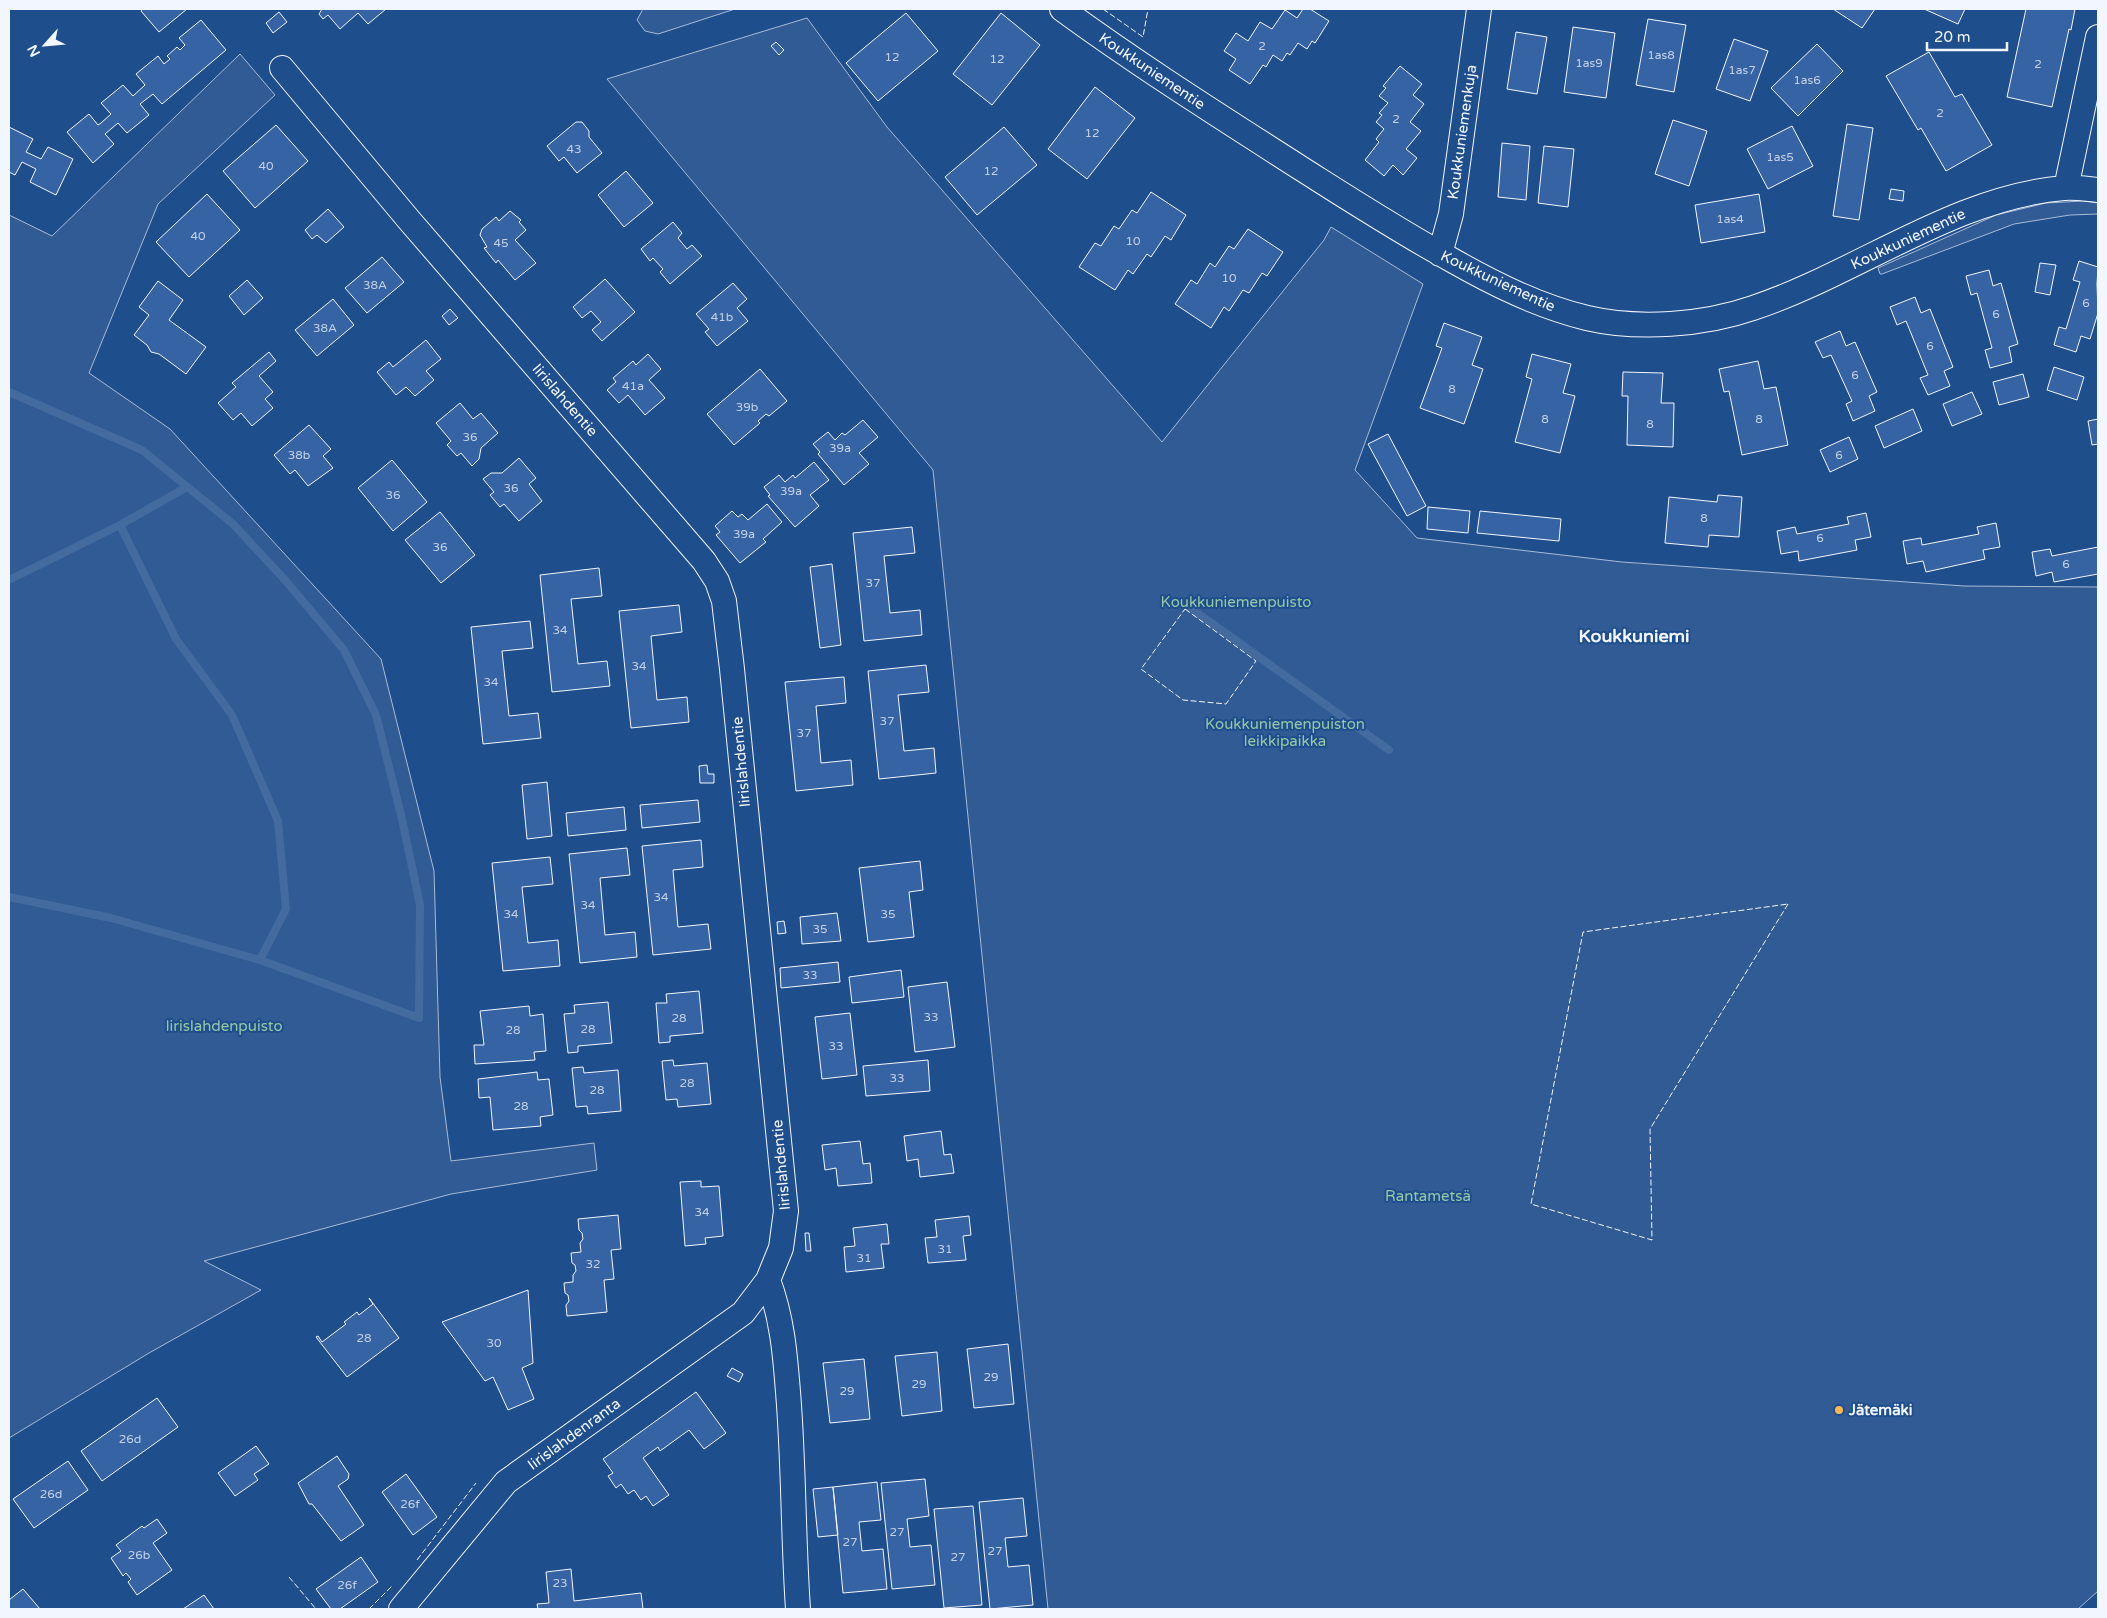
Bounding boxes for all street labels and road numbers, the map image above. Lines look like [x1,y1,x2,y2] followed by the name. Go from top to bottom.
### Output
[1095,29,1209,113] street label: Koukkuniementie
[1444,63,1480,201] street label: Koukkuniemenkuja
[1848,205,1968,273] street label: Koukkuniementie
[1438,247,1558,315] street label: Koukkuniementie
[528,360,602,440] street label: Iirislahdentie
[728,716,754,808] street label: Iirislahdentie
[768,1119,794,1211] street label: Iirislahdentie
[524,1394,624,1474] street label: Iirislahdenranta

